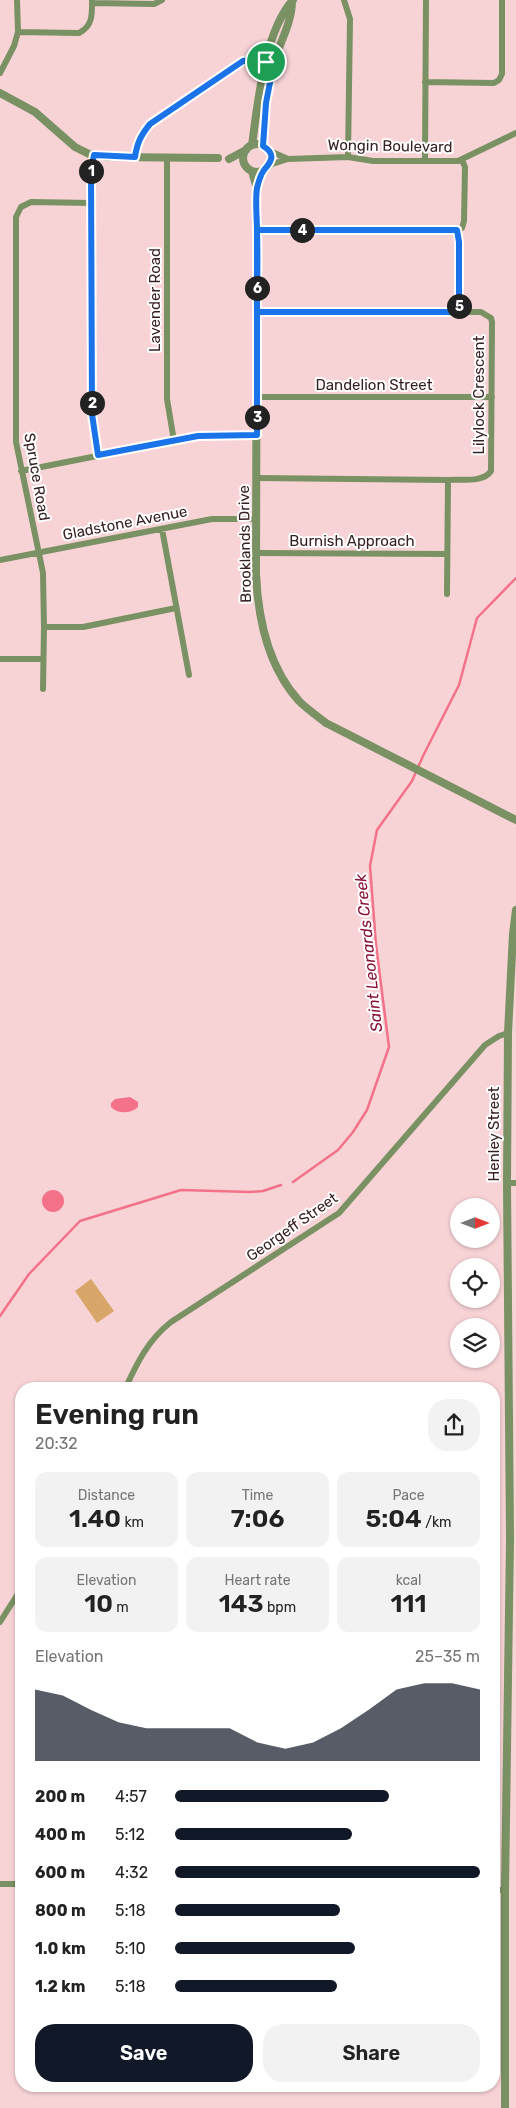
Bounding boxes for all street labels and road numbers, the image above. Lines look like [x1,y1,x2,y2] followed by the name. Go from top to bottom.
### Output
[327,136,453,156] street label: Wongin Boulevard
[146,248,164,352] street label: Lavender Road
[470,335,488,454] street label: Lilylock Crescent
[315,376,433,394] street label: Dandelion Street
[20,432,54,522] street label: Spruce Road
[235,485,255,603] street label: Brooklands Drive
[61,502,189,544] street label: Gladstone Avenue
[289,532,415,550] street label: Burnish Approach
[485,1086,503,1181] street label: Henley Street
[243,1189,341,1265] street label: Georgeff Street

